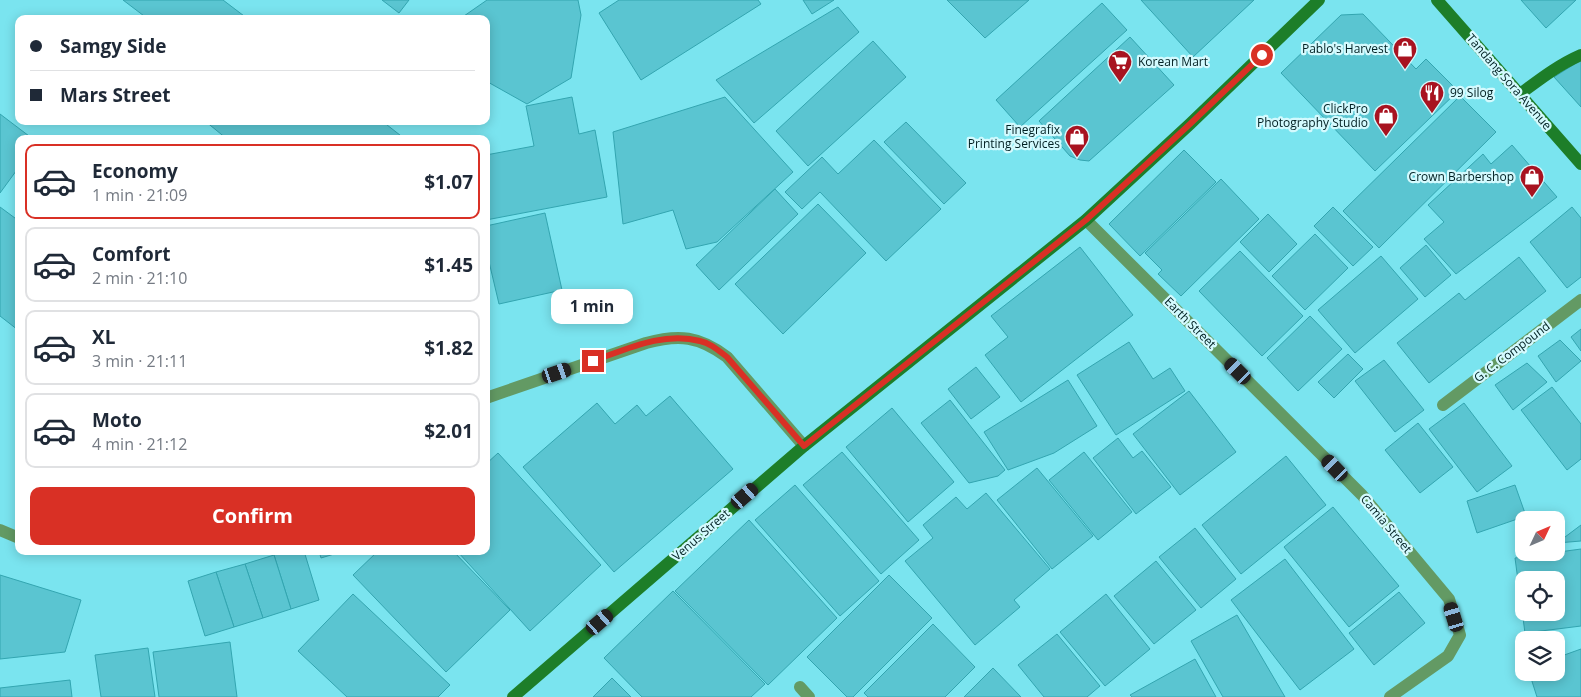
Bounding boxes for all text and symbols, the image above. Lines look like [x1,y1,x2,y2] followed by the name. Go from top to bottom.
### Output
[1463,30,1556,133] street label: Tandang Sora Avenue
[60,33,167,59] text: Samgy Side
[1392,36,1418,70] shop icon: Pablo's Harvest
[1302,40,1388,57] place label: Pablo's Harvest
[1251,44,1273,66] route start
[1107,49,1133,83] supermarket icon: Korean Mart
[1138,53,1208,70] place label: Korean Mart
[1419,80,1445,114] restaurant icon: 99 Silog
[60,82,170,108] text: Mars Street
[1450,84,1494,101] place label: 99 Silog
[1257,100,1368,131] place label: ClickPro Photography Studio
[1373,103,1399,137] shop icon: ClickPro Photography Studio
[968,121,1061,152] place label: Finegrafix Printing Services
[1064,124,1090,158] shop icon: Finegrafix Printing Services
[92,158,178,184] text: Economy
[32,159,77,204] icon: car
[1519,164,1545,198] shop icon: Crown Barbershop
[1409,168,1514,185] place label: Crown Barbershop
[424,169,473,195] text: $1.07
[92,184,187,206] text: 1 min · 21:09
[92,241,171,267] text: Comfort
[32,242,77,287] icon: car
[424,252,473,278] text: $1.45
[92,267,187,289] text: 2 min · 21:10
[552,288,634,324] callout: 1 min
[1161,293,1220,352] street label: Earth Street
[570,295,614,317] text: 1 min
[1470,317,1553,386] street label: G. C. Compound
[92,324,115,350] text: XL
[32,325,77,370] icon: car
[424,335,473,361] text: $1.82
[92,350,187,372] text: 3 min · 21:11
[582,350,604,372] route end
[1222,355,1253,387] car
[540,361,573,385] car
[92,407,142,433] text: Moto
[32,408,77,453] icon: car
[424,418,473,444] text: $2.01
[92,433,187,455] text: 4 min · 21:12
[1319,452,1350,484] car
[728,480,761,512] car
[30,487,475,545] button: Confirm
[1357,491,1416,557] street label: Camia Street
[668,505,733,564] street label: Venus Street
[1515,511,1565,561] north arrow
[1515,511,1565,681] map controls
[1515,571,1565,621] button: locate
[1442,600,1465,634] car
[583,606,616,638] car
[1515,631,1565,681] button: layers

